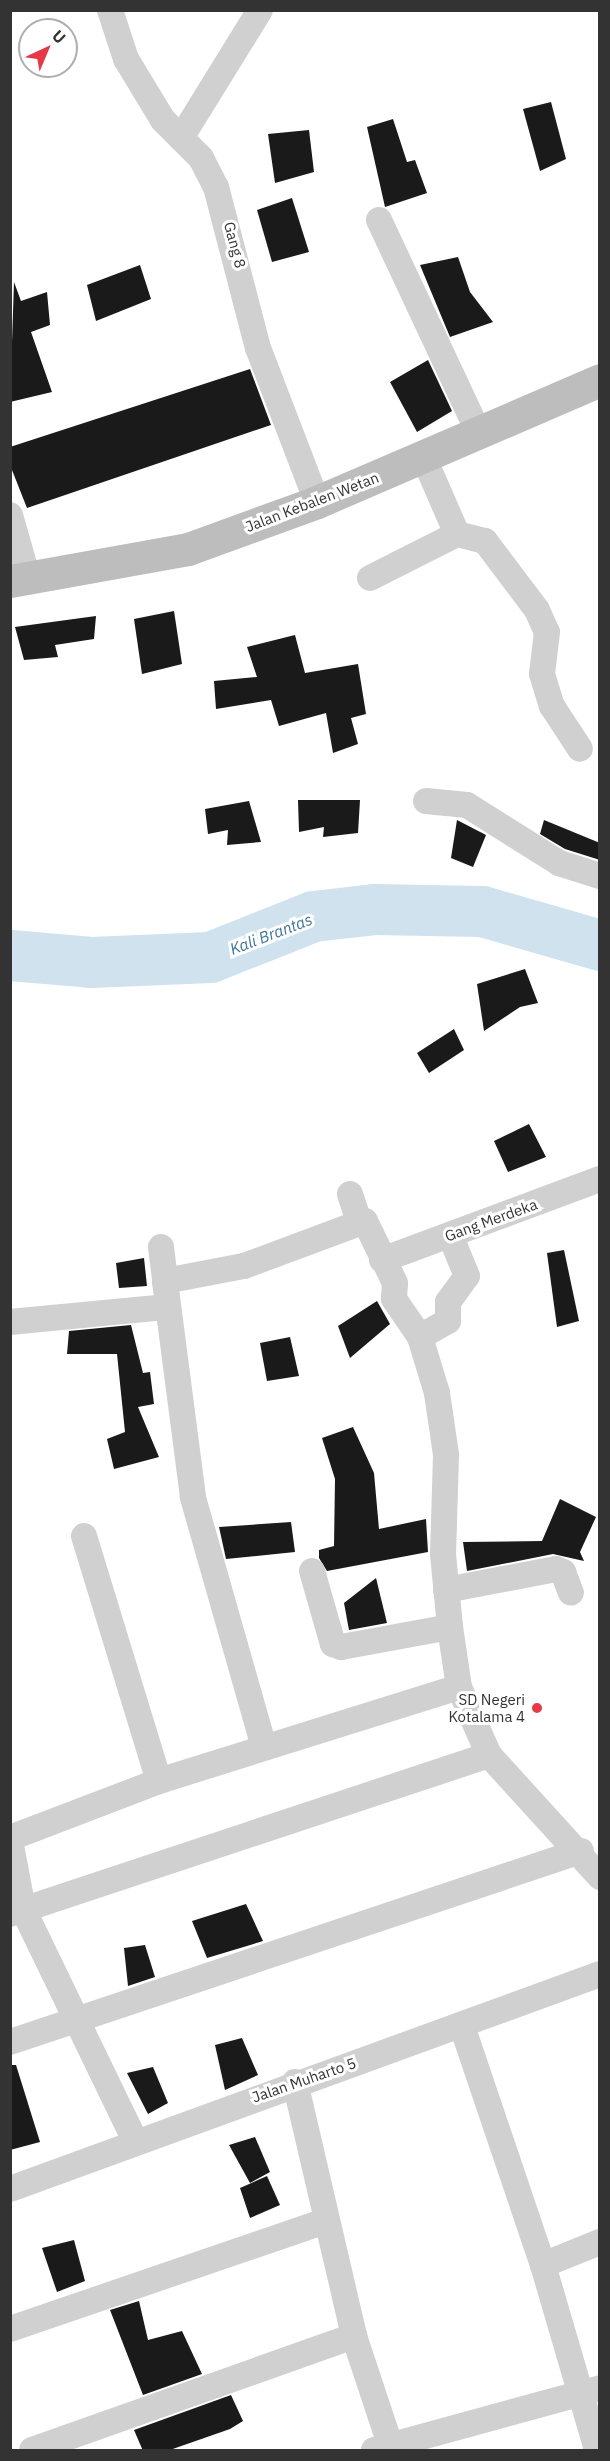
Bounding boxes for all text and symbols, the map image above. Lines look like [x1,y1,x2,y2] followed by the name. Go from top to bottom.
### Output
[18,18,78,78] north arrow
[48,25,70,48] text: U
[220,220,250,270] street label: Gang 8
[243,468,381,536] street label: Jalan Kebalen Wetan
[227,909,315,959] water label: Kali Brantas
[442,1195,540,1245] street label: Gang Merdeka
[448,1690,525,1725] place label: SD Negeri Kotalama 4
[530,1701,544,1715] marker: SD Negeri Kotalama 4
[250,2054,358,2106] street label: Jalan Muharto 5

